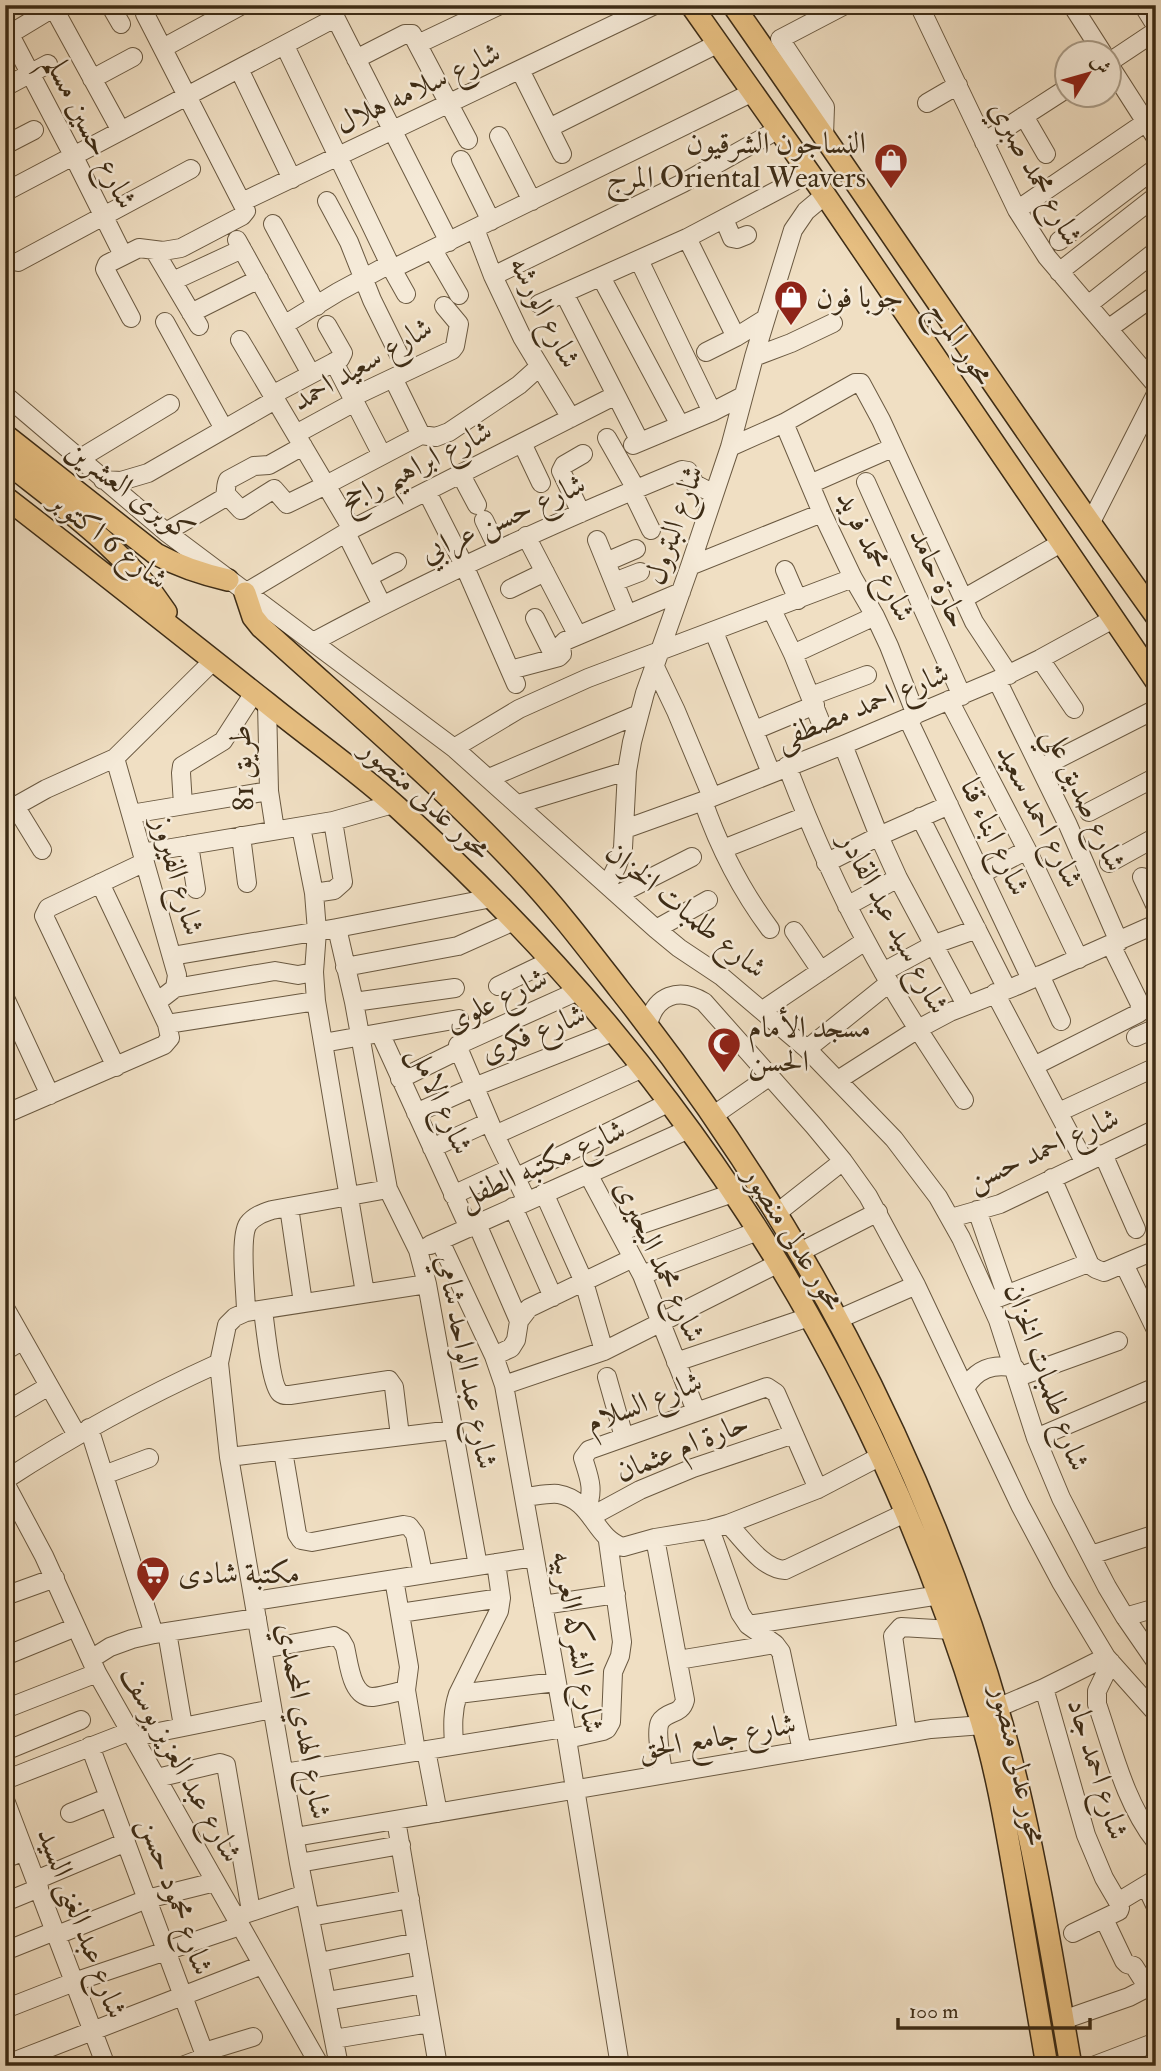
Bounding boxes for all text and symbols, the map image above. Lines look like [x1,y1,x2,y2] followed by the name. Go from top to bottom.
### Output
[330,34,509,148] street label: شارع سلامه هلال
[1052,38,1122,108] north arrow
[27,49,145,220] street label: شارع حسين مسلم
[1086,50,1116,79] text: ش
[976,94,1091,255] street label: شارع محمد صبري
[606,125,866,203] place label: النساجون الشرقيون المرج Oriental Weavers
[872,141,910,190] shop icon: النساجون الشرقيون المرج Oriental Weavers
[496,250,589,377] street label: شارع الورشه
[772,278,810,327] shop icon: جوبا فون
[816,279,904,316] place label: جوبا فون
[914,294,1003,396] street label: محور المرج
[285,309,442,424] street label: شارع سعيد احمد
[334,412,503,529] street label: شارع ابراهيم راجح
[58,432,202,551] street label: كوبرى العشرين
[636,460,717,592] street label: شارع البترول
[415,465,594,576] street label: شارع حسن عرابي
[36,480,176,603] street label: شارع 6 اكتوبر
[823,484,924,631] street label: شارع محمد فريد
[901,522,977,634] street label: حارة حامد
[770,654,957,763] street label: شارع احمد مصطفى
[1026,721,1135,881] street label: شارع صديق علي
[221,724,263,812] street label: طريق 81
[351,729,499,867] street label: محور عدلى منصور
[983,738,1092,897] street label: شارع احمد سعيد
[946,773,1038,904] street label: شارع ابناء قنا
[137,809,213,941] street label: شارع الفيروز
[824,823,957,1023] street label: شارع سيد عبد القادر
[594,834,774,991] street label: شارع طلمبات الخزان
[438,959,556,1046] street label: شارع علوى
[475,995,593,1076] street label: شارع فكرى
[748,1006,871,1081] place label: مسجد الأمام الحسن
[705,1025,743,1074] mosque icon: مسجد الأمام الحسن
[395,1040,481,1163] street label: شارع الامل
[961,1099,1127,1204] street label: شارع احمد حسن
[453,1111,634,1223] street label: شارع مكتبه الطفل
[733,1156,853,1317] street label: محور عدلى منصور
[601,1174,714,1351] street label: شارع محمد البحيرى
[422,1252,506,1473] street label: شارع عبد الواحد شامي
[990,1278,1098,1478] street label: شارع طلمبات الخزان
[581,1363,710,1448] street label: شارع السلام
[610,1404,757,1497] street label: حارة ام عثمان
[538,1548,612,1738] street label: شارع الشركه العربيه
[134,1554,172,1603] supermarket icon: مكتبة شادى
[178,1555,300,1592] place label: مكتبة شادى
[263,1620,339,1823] street label: شارع الهدي المحمدي
[106,1659,250,1872] street label: شارع عبد العزيز يوسف
[982,1678,1055,1849] street label: محور عدلى منصور
[1053,1694,1137,1846] street label: شارع احمد جاد
[635,1705,800,1777] street label: شارع جامع الحق
[125,1812,222,1982] street label: شارع محمود حسن
[23,1822,135,2026] street label: شارع عبد الغنى السيد
[898,1987,1091,2031] scale bar
[909,1998,959,2025] text: 100 m

